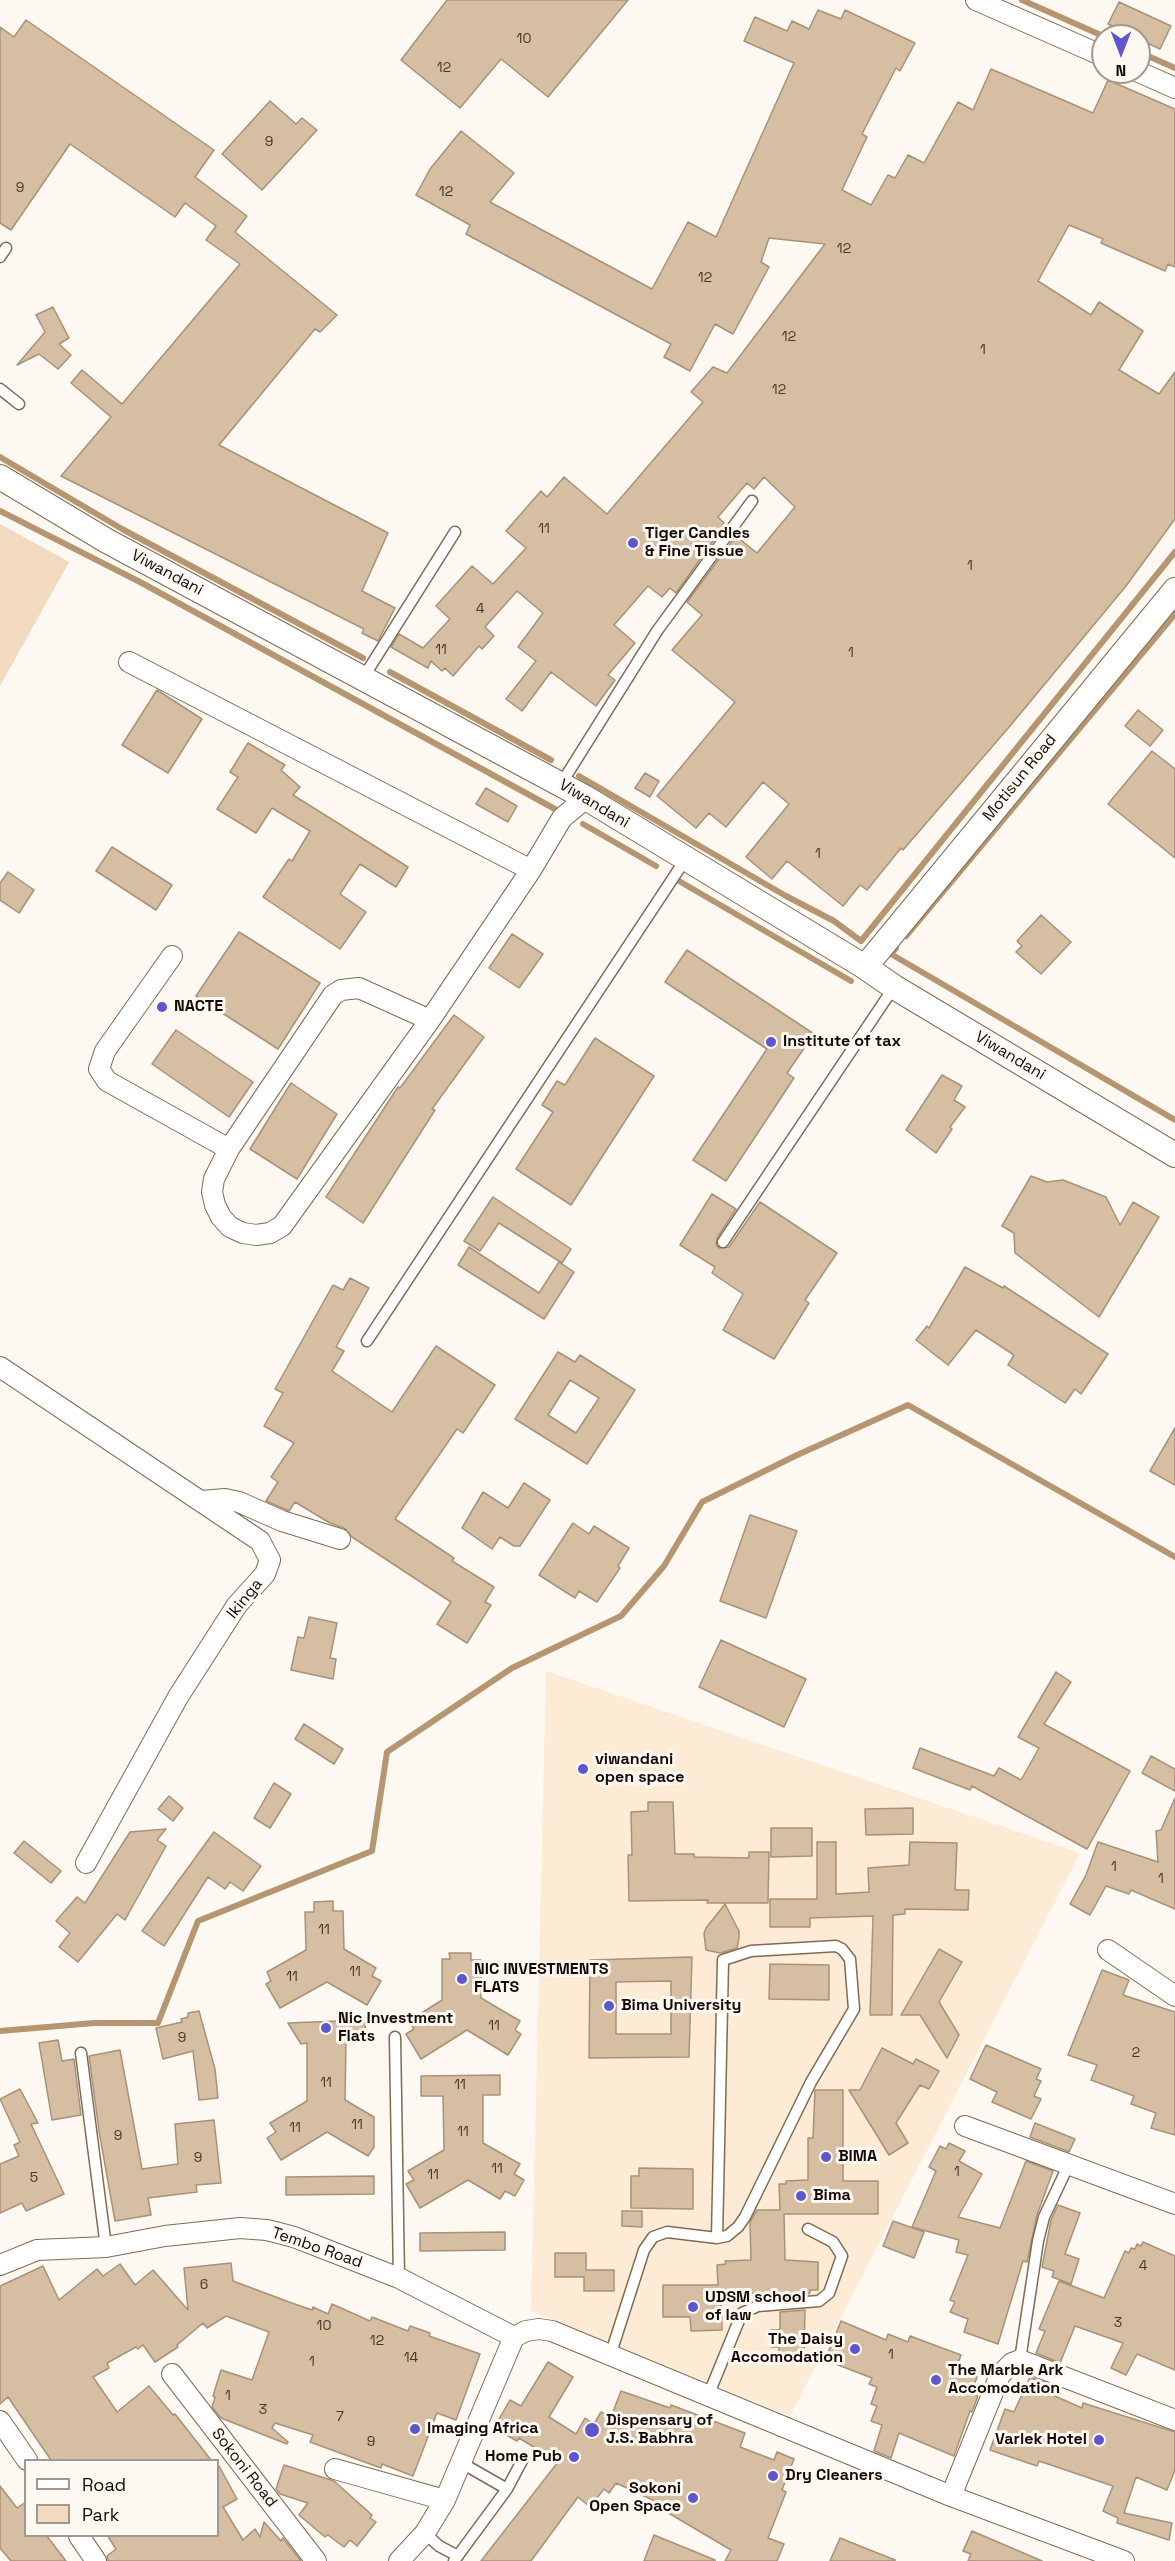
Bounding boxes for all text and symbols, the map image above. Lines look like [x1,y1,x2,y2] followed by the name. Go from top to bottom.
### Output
[1091,24,1151,84] north arrow
[517,31,531,47] house number: 10
[437,60,451,76] house number: 12
[1116,60,1126,81] text: N
[265,134,273,150] house number: 9
[16,180,24,196] house number: 9
[439,184,453,200] house number: 12
[837,241,851,257] house number: 12
[698,270,712,286] house number: 12
[782,329,796,345] house number: 12
[980,342,986,358] house number: 1
[772,382,786,398] house number: 12
[538,521,550,537] house number: 11
[645,524,750,562] place label: Tiger Candles & Fine Tissue
[626,536,640,550] marker: Tiger Candles & Fine Tissue
[128,546,206,600] street label: Viwandani
[967,558,973,574] house number: 1
[476,601,484,617] house number: 4
[435,642,447,658] house number: 11
[848,645,854,661] house number: 1
[979,731,1061,825] street label: Motisun Road
[555,775,633,833] street label: Viwandani
[815,846,821,862] house number: 1
[174,997,223,1017] place label: NACTE
[155,1000,169,1014] marker: NACTE
[971,1027,1049,1085] street label: Viwandani
[783,1032,901,1052] place label: Institute of tax
[764,1035,778,1049] marker: Institute of tax
[223,1575,267,1623] street label: Ikinga
[595,1750,684,1788] place label: viwandani open space
[576,1762,590,1776] marker: viwandani open space
[1111,1859,1117,1875] house number: 1
[1158,1871,1164,1887] house number: 1
[318,1922,330,1938] house number: 11
[474,1960,608,1998] place label: NIC INVESTMENTS FLATS
[349,1964,361,1980] house number: 11
[286,1969,298,1985] house number: 11
[455,1972,469,1986] marker: NIC INVESTMENTS FLATS
[621,1996,741,2016] place label: Bima University
[602,1999,616,2013] marker: Bima University
[338,2009,453,2047] place label: Nic Investment Flats
[488,2018,500,2034] house number: 11
[319,2021,333,2035] marker: Nic Investment Flats
[178,2030,186,2046] house number: 9
[1132,2045,1140,2061] house number: 2
[320,2075,332,2091] house number: 11
[454,2077,466,2093] house number: 11
[351,2117,363,2133] house number: 11
[289,2120,301,2136] house number: 11
[457,2124,469,2140] house number: 11
[114,2128,122,2144] house number: 9
[838,2147,877,2167] place label: BIMA
[194,2150,202,2166] house number: 9
[819,2150,833,2164] marker: BIMA
[491,2161,503,2177] house number: 11
[954,2164,960,2180] house number: 1
[427,2167,439,2183] house number: 11
[30,2170,38,2186] house number: 5
[813,2186,851,2206] place label: Bima
[794,2189,808,2203] marker: Bima
[269,2224,365,2272] street label: Tembo Road
[1139,2258,1147,2274] house number: 4
[200,2277,208,2293] house number: 6
[705,2288,806,2326] place label: UDSM school of law
[686,2300,700,2314] marker: UDSM school of law
[1114,2315,1122,2331] house number: 3
[317,2318,331,2334] house number: 10
[731,2330,843,2368] place label: The Daisy Accomodation
[370,2333,384,2349] house number: 12
[848,2342,862,2356] marker: The Daisy Accomodation
[888,2347,894,2363] house number: 1
[404,2350,418,2366] house number: 14
[309,2354,315,2370] house number: 1
[948,2361,1064,2399] place label: The Marble Ark Accomodation
[929,2373,943,2387] marker: The Marble Ark Accomodation
[225,2388,231,2404] house number: 1
[259,2402,267,2418] house number: 3
[336,2409,344,2425] house number: 7
[606,2411,713,2449] place label: Dispensary of J.S. Babhra
[427,2419,538,2439] place label: Imaging Africa
[583,2421,601,2439] marker: Dispensary of J.S. Babhra
[408,2422,422,2436] marker: Imaging Africa
[207,2425,281,2511] street label: Sokoni Road
[995,2430,1087,2450] place label: Varlek Hotel
[1092,2433,1106,2447] marker: Varlek Hotel
[367,2434,375,2450] house number: 9
[485,2447,562,2467] place label: Home Pub
[567,2450,581,2464] marker: Home Pub
[24,2459,219,2537] legend
[785,2466,883,2486] place label: Dry Cleaners
[766,2469,780,2483] marker: Dry Cleaners
[82,2473,126,2496] text: Road
[589,2479,681,2517] place label: Sokoni Open Space
[686,2491,700,2505] marker: Sokoni Open Space
[82,2503,119,2526] text: Park

